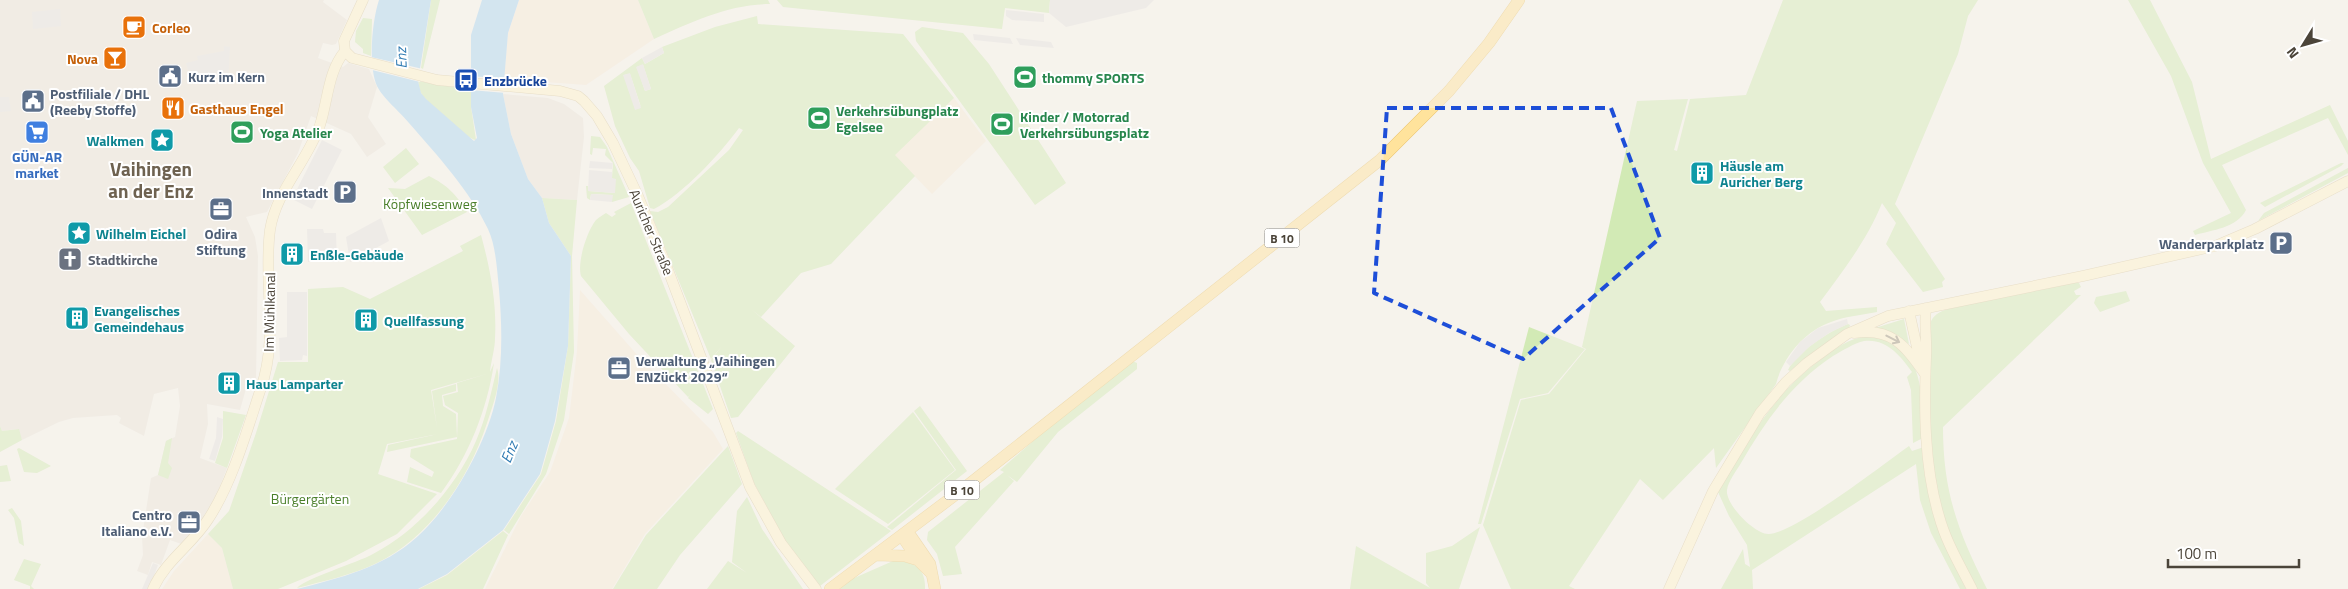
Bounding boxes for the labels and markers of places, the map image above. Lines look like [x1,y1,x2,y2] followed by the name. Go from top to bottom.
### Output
[121,14,147,40] cafe icon: Corleo
[152,17,191,38] place label: Corleo
[102,45,128,71] bar icon: Nova
[67,48,98,69] place label: Nova
[157,63,183,89] public building icon: Kurz im Kern
[1012,64,1038,90] sports icon: thommy SPORTS
[188,66,265,87] place label: Kurz im Kern
[453,67,479,93] bus stop icon: Enzbrücke
[1042,67,1145,88] place label: thommy SPORTS
[484,70,547,91] place label: Enzbrücke
[50,83,150,120] place label: Postfiliale / DHL (Reeby Stoffe)
[20,88,46,114] public building icon: Postfiliale / DHL (Reeby Stoffe)
[160,95,186,121] restaurant icon: Gasthaus Engel
[190,98,284,119] place label: Gasthaus Engel
[836,100,959,137] place label: Verkehrsübungplatz Egelsee
[806,105,832,131] sports icon: Verkehrsübungplatz Egelsee
[1020,106,1149,143] place label: Kinder / Motorrad Verkehrsübungsplatz
[989,111,1015,137] sports icon: Kinder / Motorrad Verkehrsübungsplatz
[24,119,50,145] supermarket icon: GÜN-AR market
[229,119,255,145] sports icon: Yoga Atelier
[260,122,332,143] place label: Yoga Atelier
[149,127,175,153] place icon: Walkmen
[86,130,144,151] place label: Walkmen
[12,146,62,183] place label: GÜN-AR market
[1720,155,1803,192] place label: Häusle am Auricher Berg
[1689,160,1715,186] building icon: Häusle am Auricher Berg
[332,179,358,205] parking icon: Innenstadt
[262,182,328,203] place label: Innenstadt
[208,196,234,222] office icon: Odira Stiftung
[66,220,92,246] place icon: Wilhelm Eichel
[96,223,186,244] place label: Wilhelm Eichel
[196,223,246,260] place label: Odira Stiftung
[2268,230,2294,256] parking icon: Wanderparkplatz
[2159,233,2264,254] place label: Wanderparkplatz
[279,241,305,267] building icon: Enßle-Gebäude
[310,244,404,265] place label: Enßle-Gebäude
[57,246,83,272] church icon: Stadtkirche
[88,249,158,270] place label: Stadtkirche
[94,300,184,337] place label: Evangelisches Gemeindehaus
[64,305,90,331] building icon: Evangelisches Gemeindehaus
[353,307,379,333] building icon: Quellfassung
[384,310,464,331] place label: Quellfassung
[636,350,775,387] place label: Verwaltung „Vaihingen ENZückt 2029“
[606,355,632,381] office icon: Verwaltung „Vaihingen ENZückt 2029“
[216,370,242,396] building icon: Haus Lamparter
[246,373,343,394] place label: Haus Lamparter
[101,504,172,541] place label: Centro Italiano e.V.
[176,509,202,535] office icon: Centro Italiano e.V.

